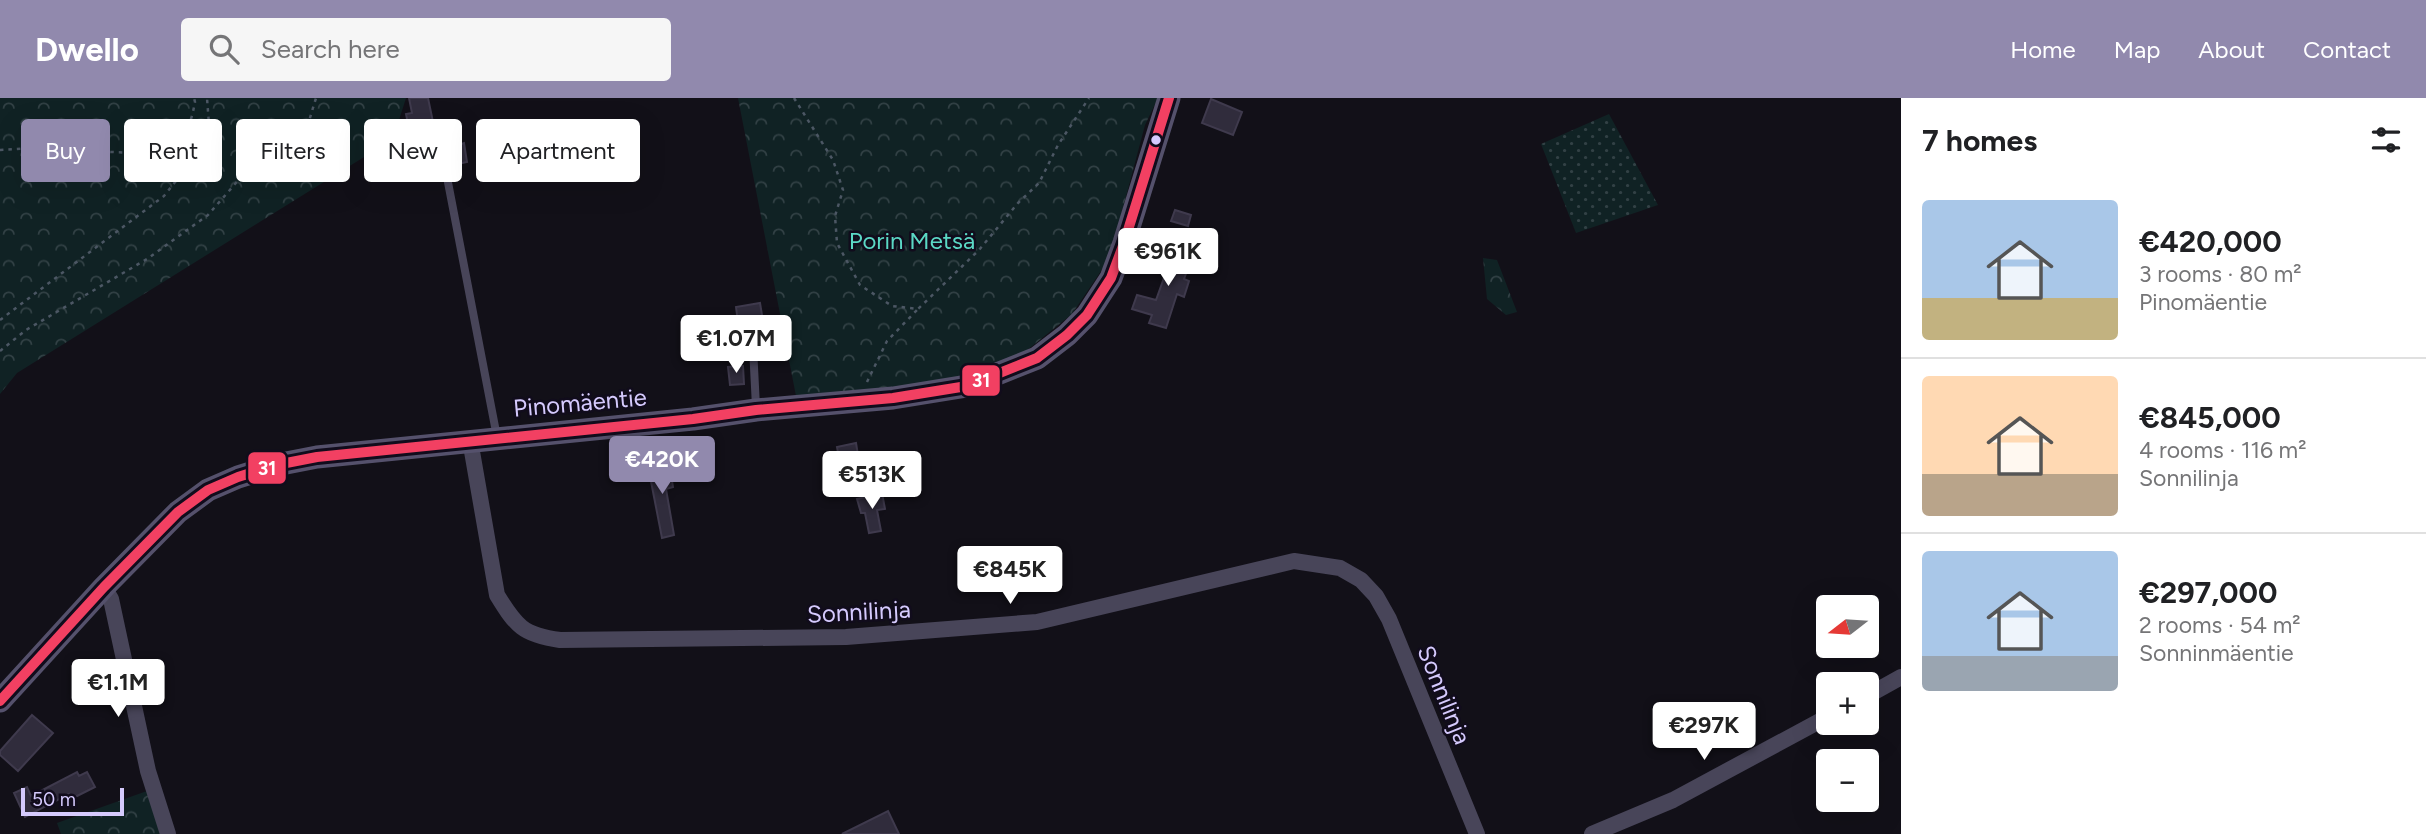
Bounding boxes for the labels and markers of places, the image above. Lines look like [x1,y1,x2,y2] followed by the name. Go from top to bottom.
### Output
[1149,133,1163,147] unlabelled marker
[1119,228,1217,288] pin: €961K
[679,316,793,375] pin: €1.07M
[613,436,711,496] pin: €420K
[823,452,921,511] pin: €513K
[961,546,1059,606] pin: €845K
[69,660,167,719] pin: €1.1M
[1655,702,1753,762] pin: €297K

